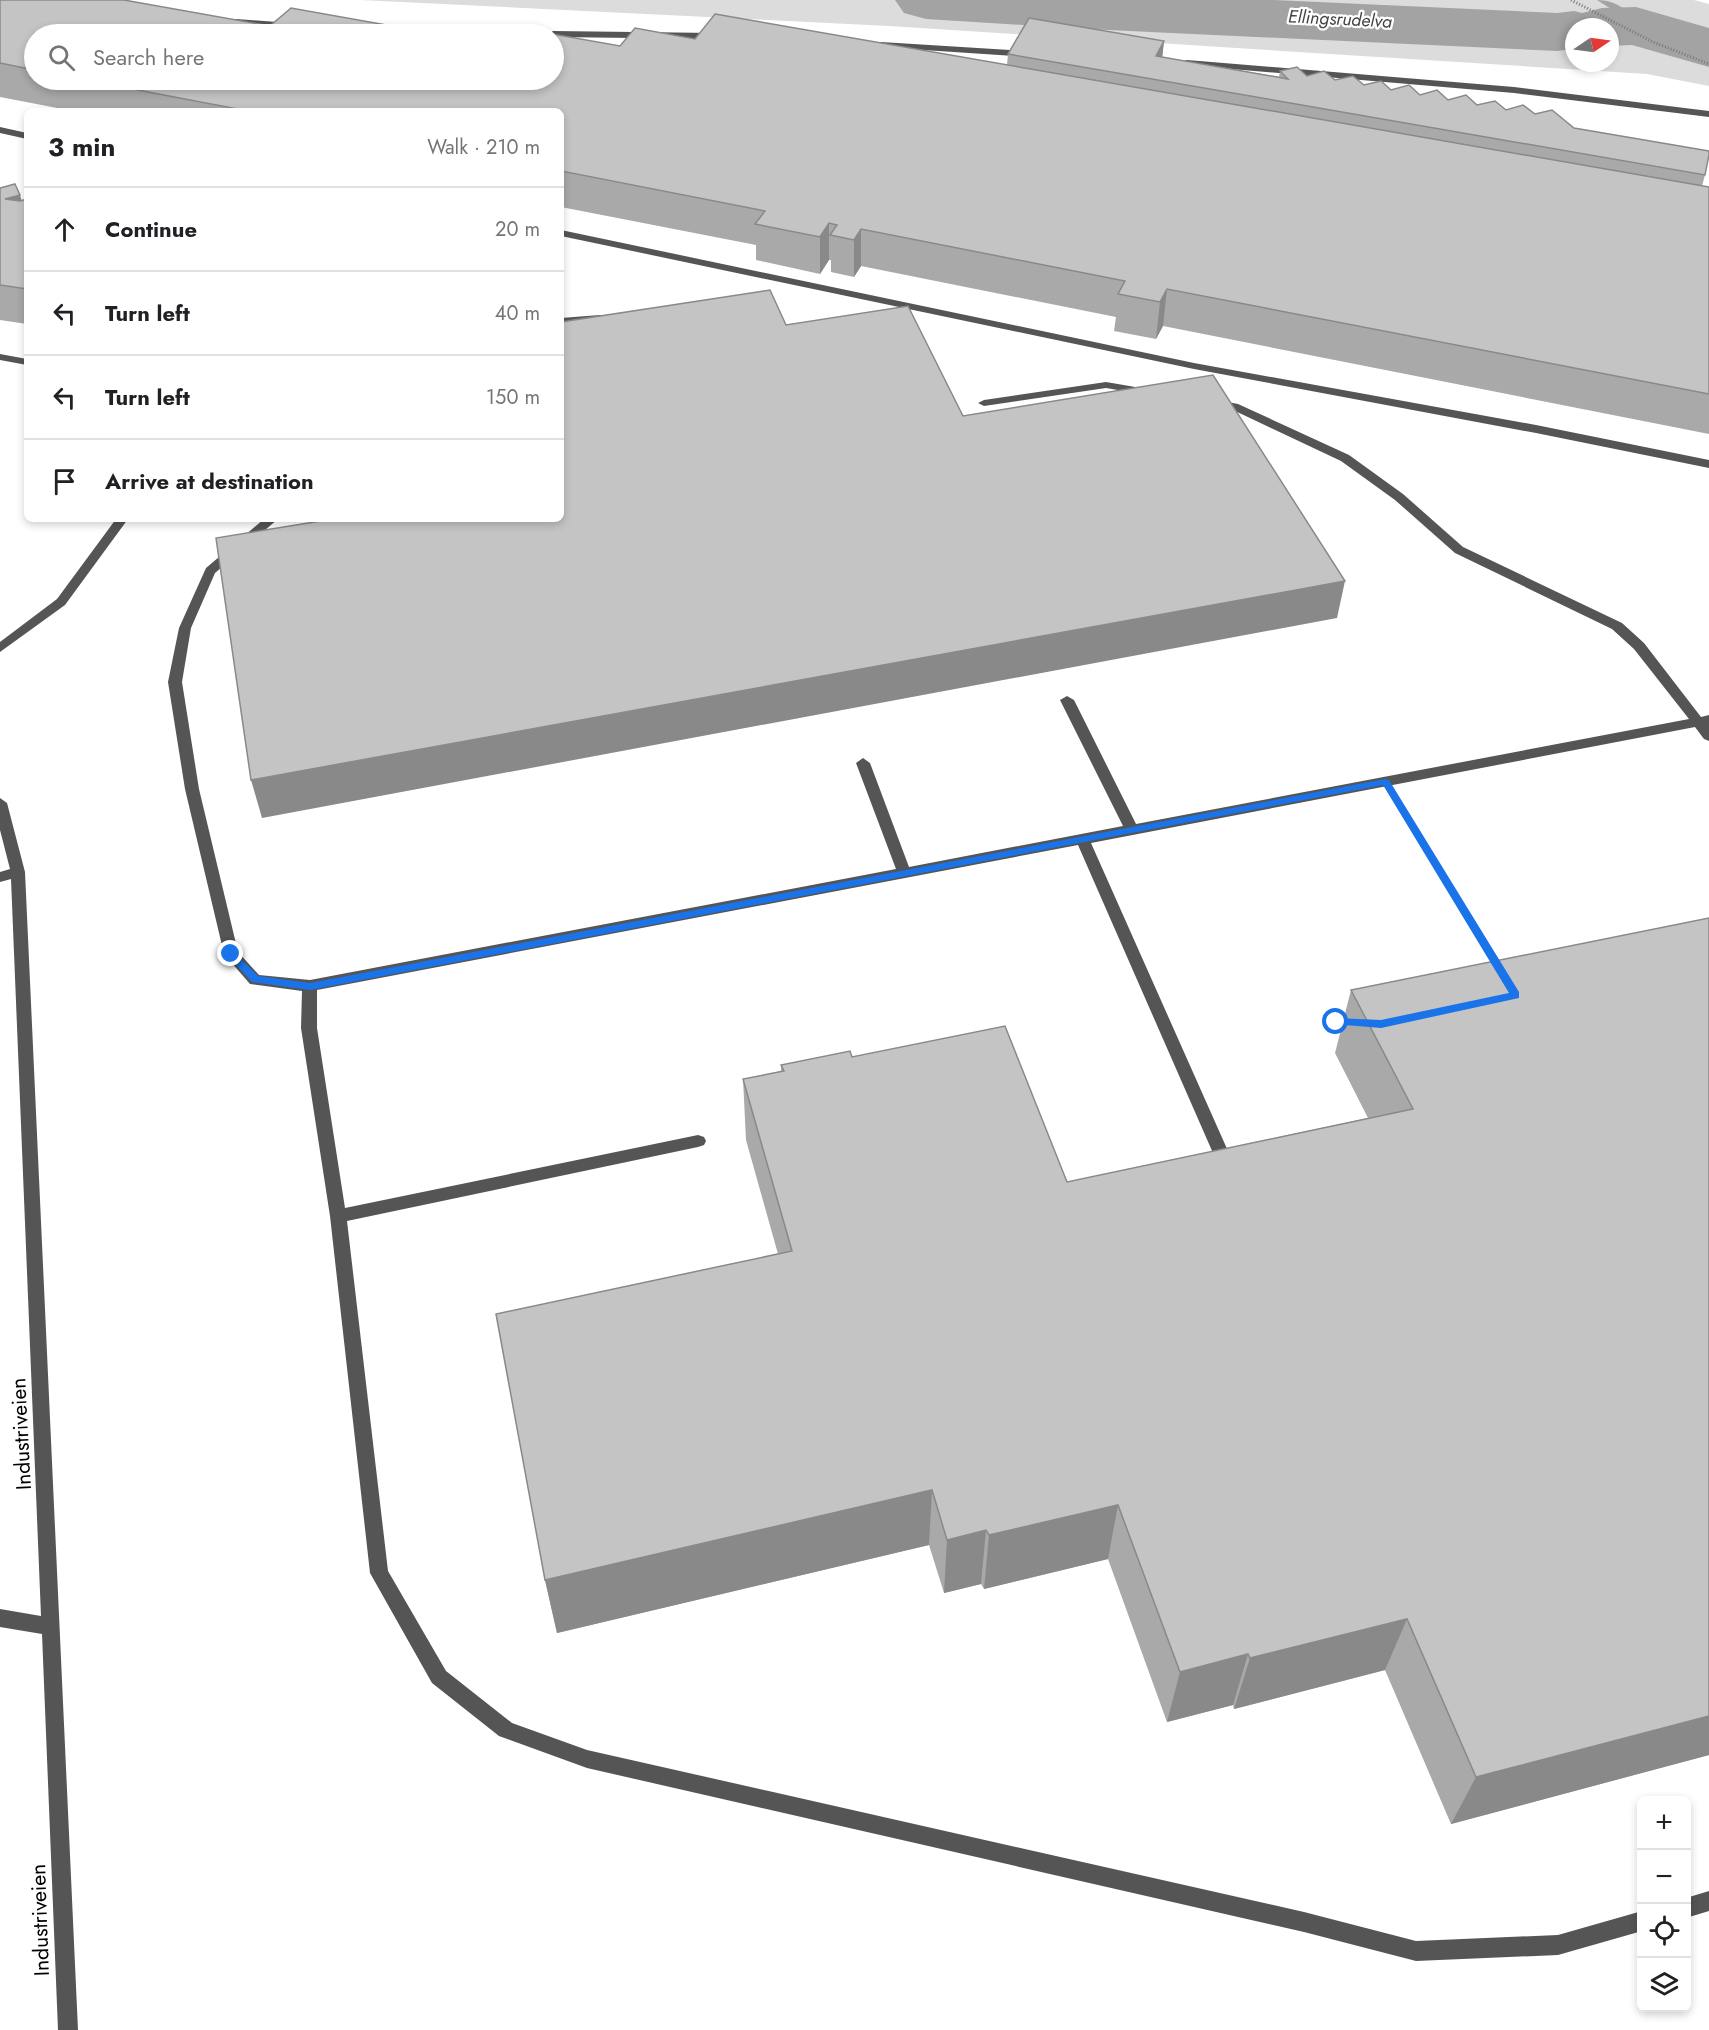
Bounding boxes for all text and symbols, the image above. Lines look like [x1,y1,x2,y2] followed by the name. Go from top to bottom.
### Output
[1287,3,1393,35] water label: Ellingsrudelva
[1565,18,1619,72] north arrow
[24,24,564,90] search box
[45,41,78,74] icon: search
[93,41,204,73] text: Search here
[48,128,115,166] text: 3 min
[427,133,540,162] text: Walk · 210 m
[48,213,81,246] icon: ahead
[105,213,197,245] text: Continue
[495,215,540,244] text: 20 m
[48,297,81,330] icon: left
[105,297,190,329] text: Turn left
[495,299,540,328] text: 40 m
[48,381,81,414] icon: left
[105,381,190,413] text: Turn left
[486,383,540,412] text: 150 m
[48,465,81,498] icon: arrive
[105,465,314,497] text: Arrive at destination
[217,940,243,966] route end
[1322,1008,1348,1034] route start
[3,1377,39,1491] street label: Industriveien
[1637,1796,1691,2012] map controls
[1637,1796,1691,1850] button: +
[1637,1850,1691,1904] button: −
[23,1863,57,1977] street label: Industriveien
[1637,1904,1691,1958] button: locate
[1637,1958,1691,2012] button: layers

